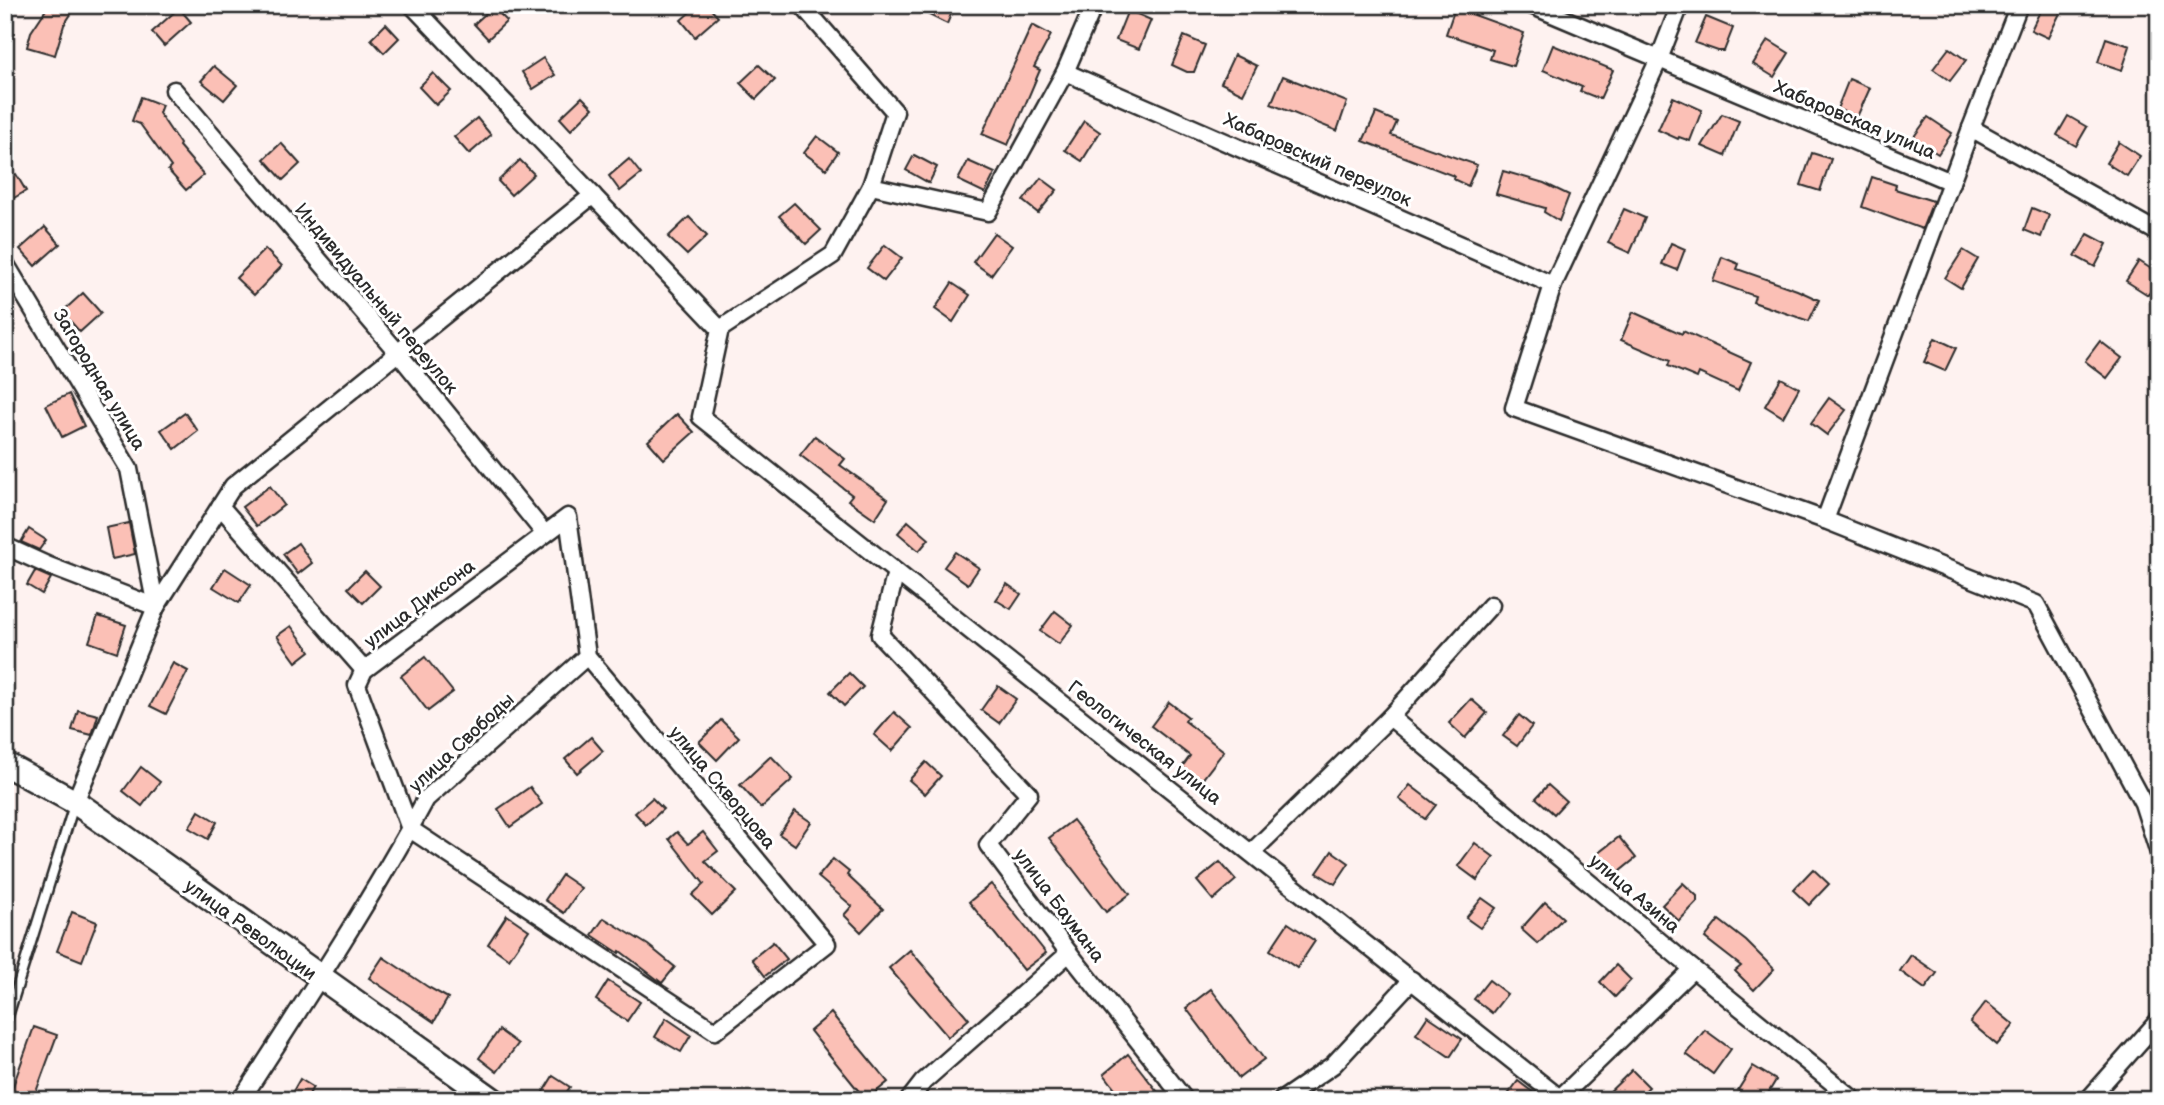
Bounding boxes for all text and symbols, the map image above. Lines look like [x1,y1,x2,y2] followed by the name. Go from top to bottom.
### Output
[1770,76,1939,165] street label: Хабаровская улица
[1220,108,1415,212] street label: Хабаровский переулок
[289,199,462,399] street label: Индивидуальный переулок
[47,305,150,455] street label: Загородная улица
[360,555,480,653] street label: улица Диксона
[1063,676,1225,810] street label: Геологическая улица
[405,689,519,798] street label: улица Свободы
[664,722,780,854] street label: улица Скворцова
[1009,844,1109,967] street label: улица Баумана
[1584,850,1684,939] street label: улица Азина
[180,875,321,986] street label: улица Революции

